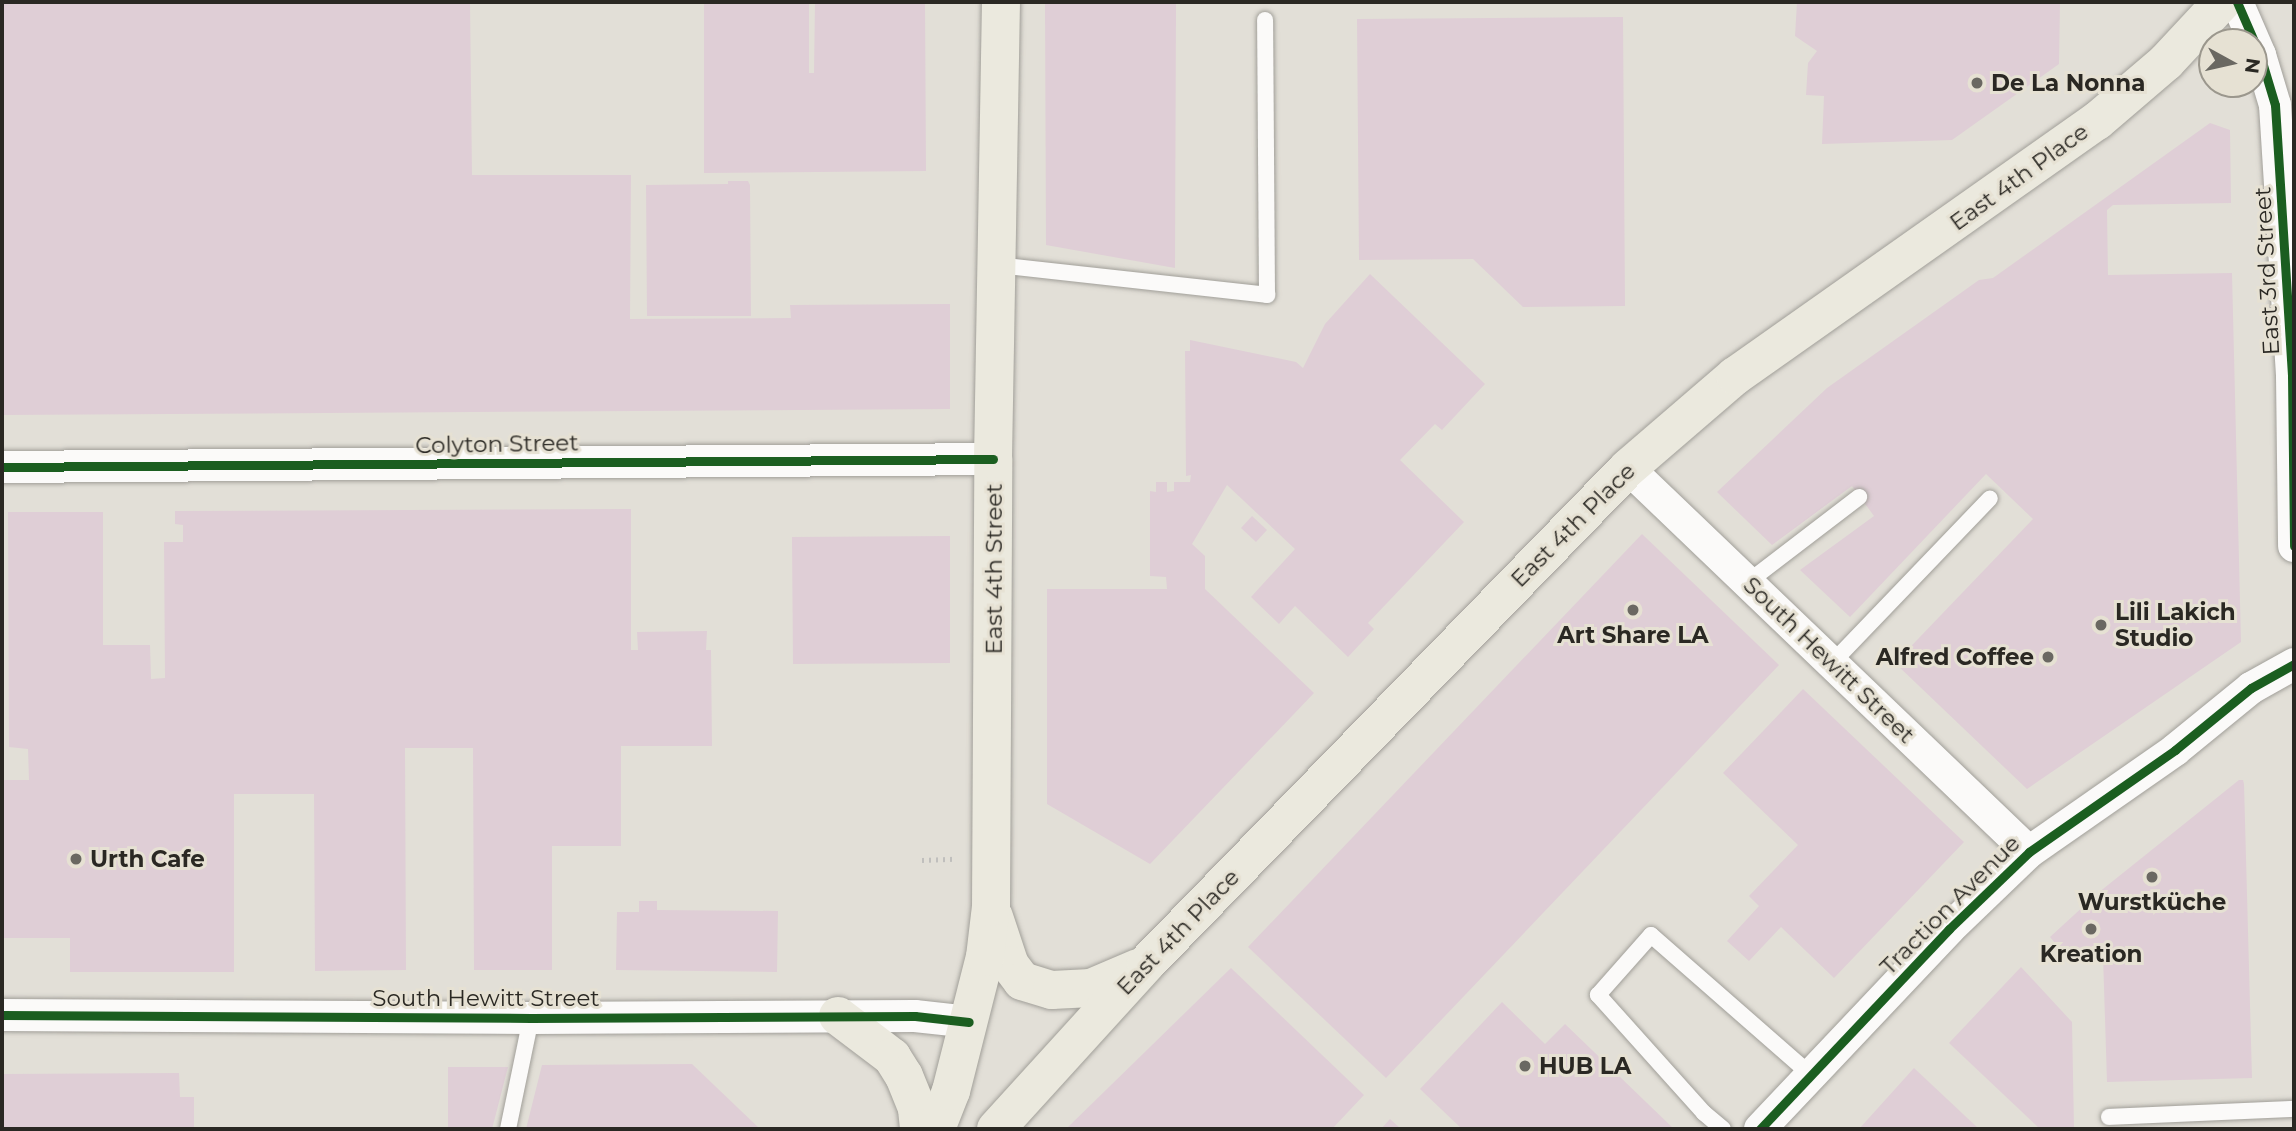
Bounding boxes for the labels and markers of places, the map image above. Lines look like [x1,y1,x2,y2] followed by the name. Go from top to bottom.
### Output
[1991,69,2145,97] place label: De La Nonna
[1969,75,1985,91] marker: De La Nonna
[2115,598,2236,652] place label: Lili Lakich Studio
[1625,602,1641,618] marker: Art Share LA
[2093,617,2109,633] marker: Lili Lakich Studio
[1557,621,1709,649] place label: Art Share LA
[1876,643,2034,671] place label: Alfred Coffee
[2040,649,2056,665] marker: Alfred Coffee
[90,845,205,873] place label: Urth Cafe
[68,851,84,867] marker: Urth Cafe
[2144,869,2160,885] marker: Wurstküche
[2078,888,2226,916] place label: Wurstküche
[2083,921,2099,937] marker: Kreation
[2040,940,2142,968] place label: Kreation
[1539,1052,1631,1080] place label: HUB LA
[1517,1058,1533,1074] marker: HUB LA

